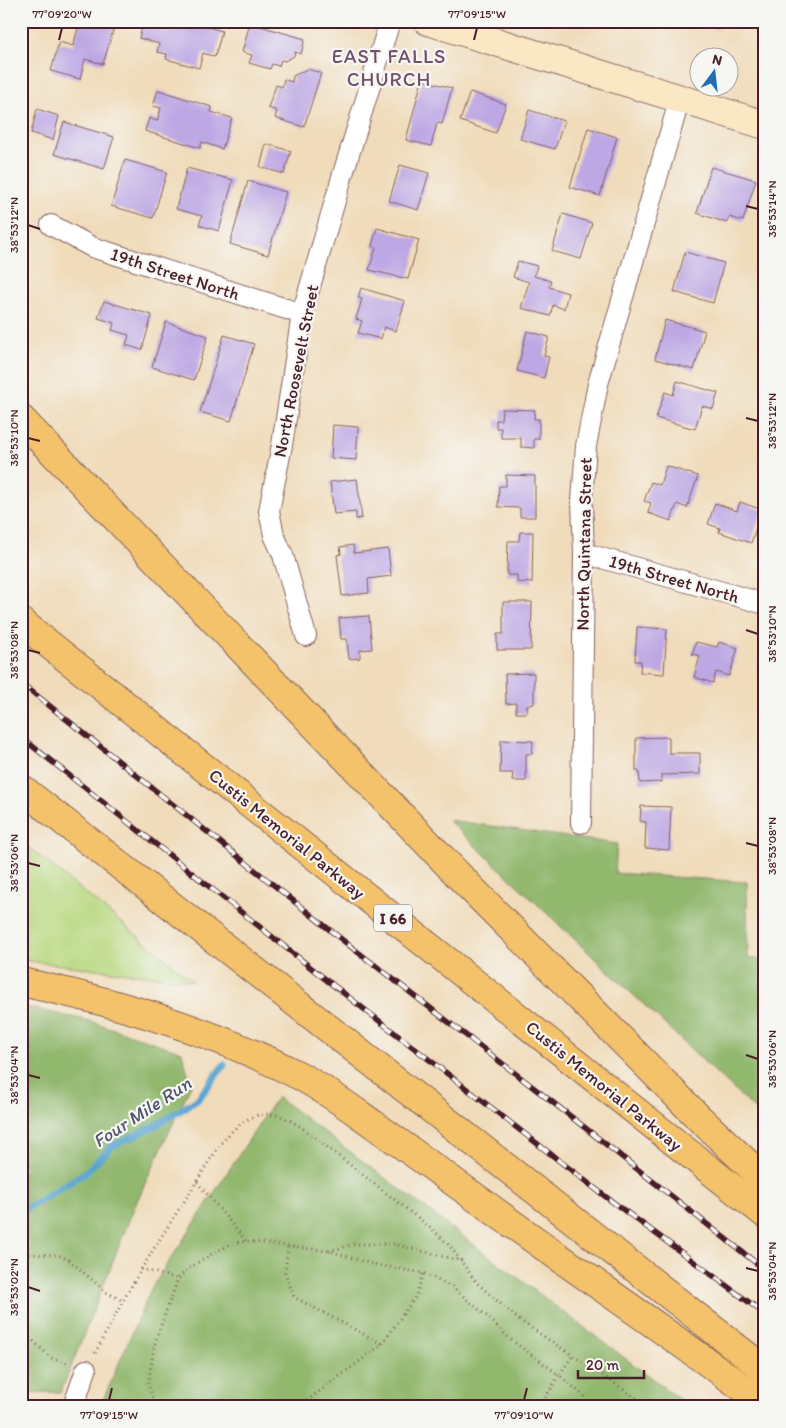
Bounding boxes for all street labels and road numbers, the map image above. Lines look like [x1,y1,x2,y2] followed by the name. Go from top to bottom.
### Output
[108,243,242,305] street label: 19th Street North
[268,282,324,459] street label: North Roosevelt Street
[571,457,597,631] street label: North Quintana Street
[606,550,742,608] street label: 19th Street North
[204,764,370,904] street label: Custis Memorial Parkway
[374,904,412,931] road number: I 66
[521,1016,687,1156] street label: Custis Memorial Parkway

